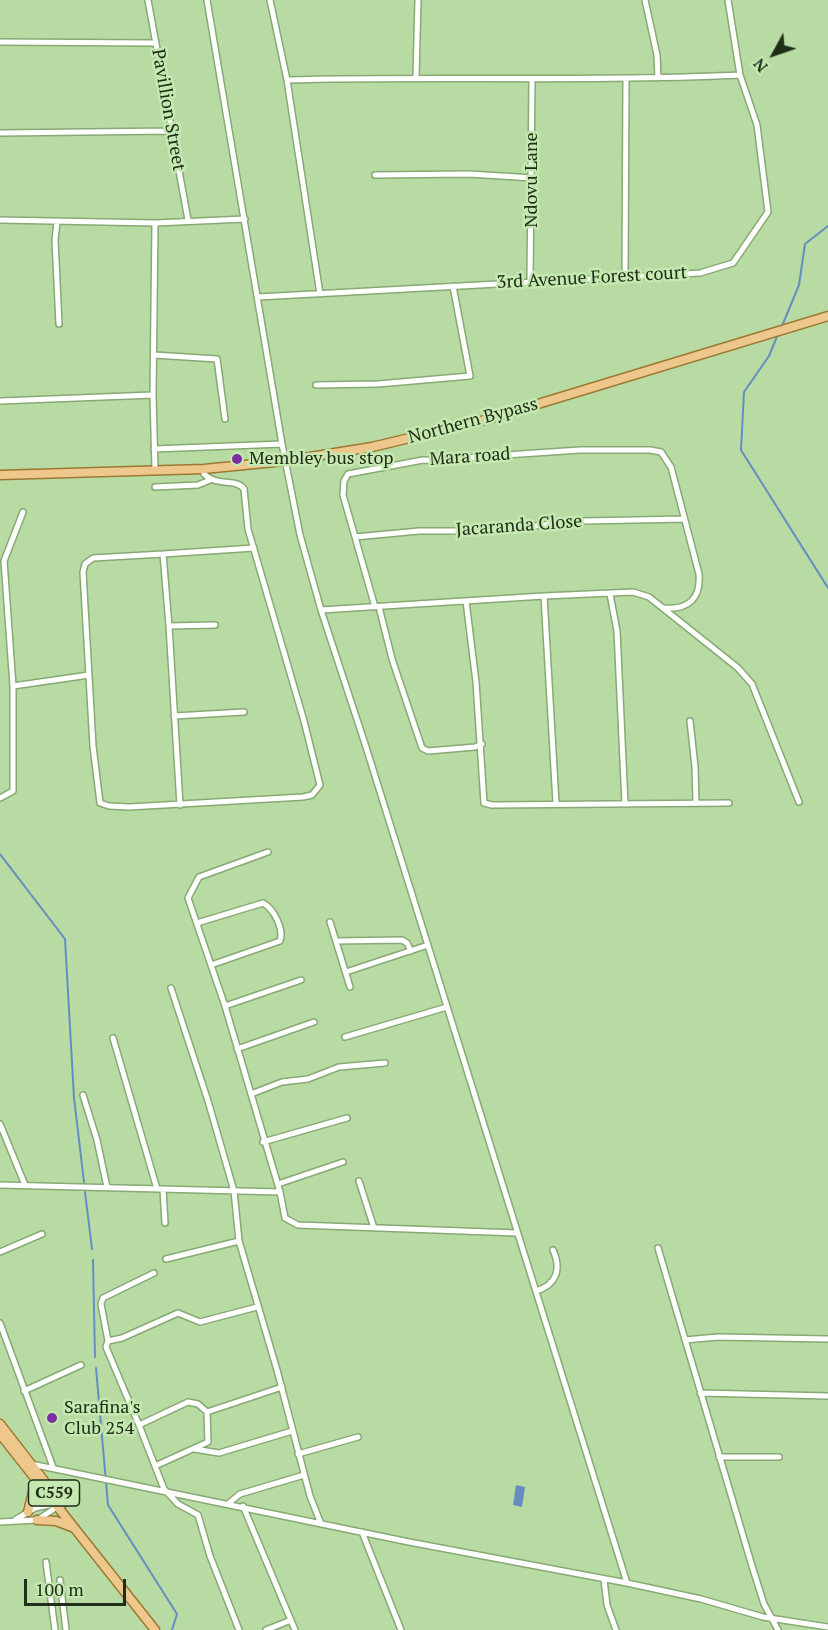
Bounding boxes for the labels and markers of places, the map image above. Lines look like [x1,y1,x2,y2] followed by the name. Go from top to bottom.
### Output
[249,448,394,470] place label: Membley bus stop
[230,452,244,466] marker: Membley bus stop
[64,1397,141,1440] place label: Sarafina's Club 254
[45,1411,59,1425] marker: Sarafina's Club 254

